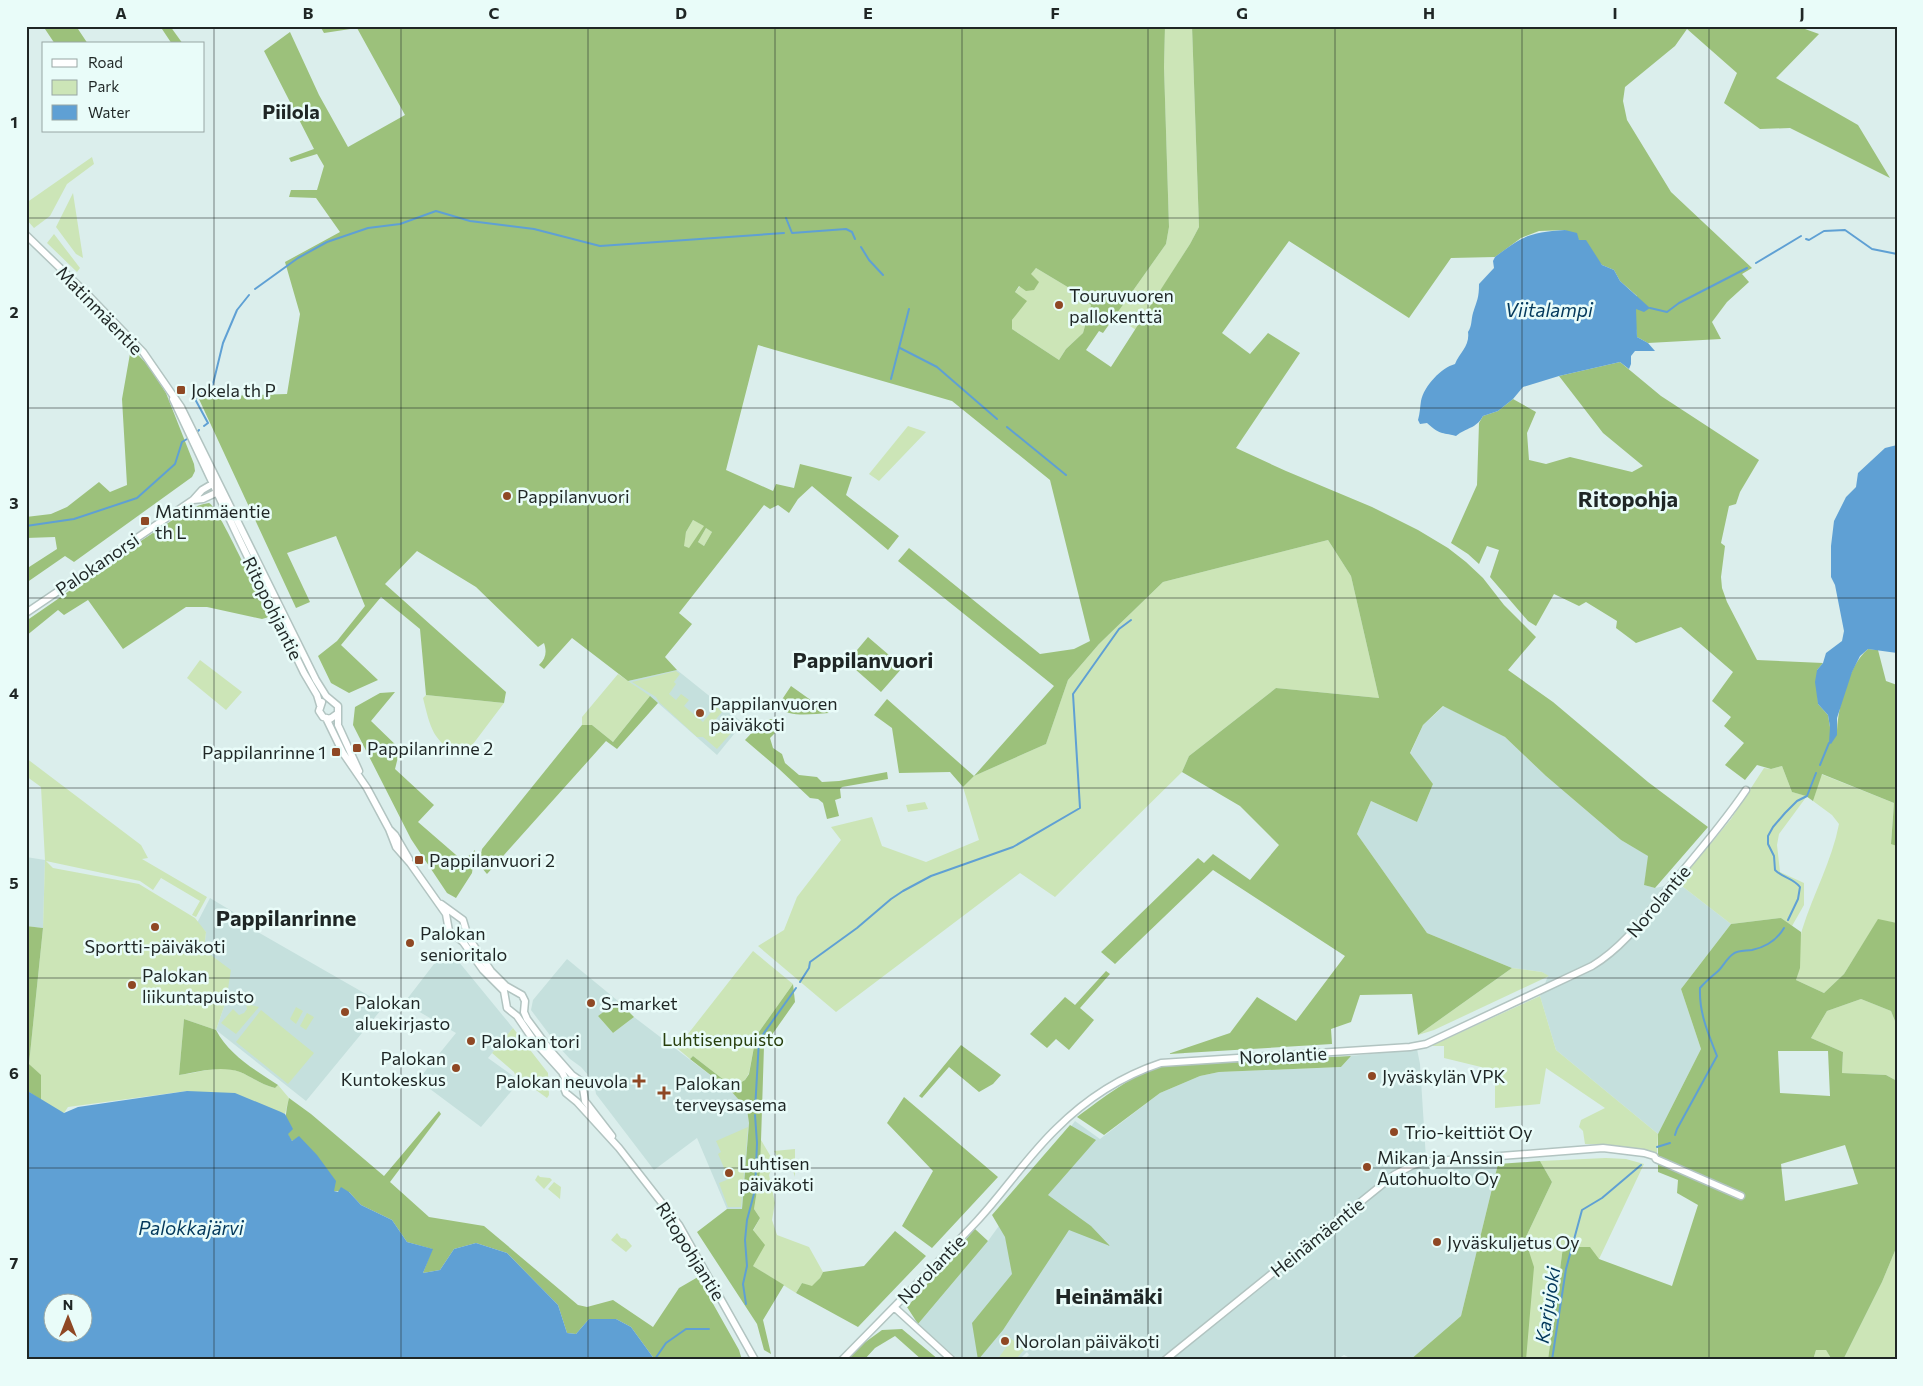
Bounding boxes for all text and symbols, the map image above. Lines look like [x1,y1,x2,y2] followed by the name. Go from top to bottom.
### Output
[115,3,127,22] text: A
[303,3,314,22] text: B
[489,3,500,22] text: C
[675,3,687,22] text: D
[863,3,873,22] text: E
[1050,3,1060,22] text: F
[1236,3,1248,22] text: G
[1423,3,1435,22] text: H
[1612,3,1618,22] text: I
[1799,3,1805,22] text: J
[42,42,205,132] legend
[88,53,123,71] text: Road
[88,77,119,95] text: Park
[262,99,320,123] district label: Piilola
[88,103,130,121] text: Water
[10,112,18,131] text: 1
[52,261,148,359] street label: Matinmäentie
[1069,284,1174,327] place label: Touruvuoren pallokenttä
[1505,298,1594,321] water label: Viitalampi
[1053,299,1065,311] marker: Touruvuoren pallokenttä
[9,302,19,321] text: 2
[191,379,276,401] place label: Jokela th P
[175,384,187,396] marker: Jokela th P
[517,485,630,507] place label: Pappilanvuori
[1578,485,1678,512] district label: Ritopohja
[501,490,513,502] marker: Pappilanvuori
[9,493,19,512] text: 3
[155,500,270,543] place label: Matinmäentie th L
[139,515,151,527] marker: Matinmäentie th L
[51,528,143,600] street label: Palokanorsi
[239,553,307,663] street label: Ritopohjantie
[793,646,933,673] district label: Pappilanvuori
[9,683,19,702] text: 4
[710,692,837,735] place label: Pappilanvuoren päiväkoti
[694,707,706,719] marker: Pappilanvuoren päiväkoti
[367,737,493,759] place label: Pappilanrinne 2
[202,741,326,763] place label: Pappilanrinne 1
[351,742,363,754] marker: Pappilanrinne 2
[330,746,342,758] marker: Pappilanrinne 1
[429,849,555,871] place label: Pappilanvuori 2
[413,854,425,866] marker: Pappilanvuori 2
[1621,860,1695,942] street label: Norolantie
[9,873,19,892] text: 5
[216,904,356,931] district label: Pappilanrinne
[149,921,161,933] marker: Sportti-päiväkoti
[420,922,507,965] place label: Palokan senioritalo
[84,935,226,957] place label: Sportti-päiväkoti
[404,937,416,949] marker: Palokan senioritalo
[142,964,254,1007] place label: Palokan liikuntapuisto
[126,979,138,991] marker: Palokan liikuntapuisto
[355,991,450,1034] place label: Palokan aluekirjasto
[601,992,678,1014] place label: S-market
[585,997,597,1009] marker: S-market
[339,1006,351,1018] marker: Palokan aluekirjasto
[662,1028,784,1050] park label: Luhtisenpuisto
[481,1030,580,1052] place label: Palokan tori
[465,1035,477,1047] marker: Palokan tori
[1239,1042,1327,1068] street label: Norolantie
[341,1047,446,1090] place label: Palokan Kuntokeskus
[450,1062,462,1074] marker: Palokan Kuntokeskus
[9,1063,19,1082] text: 6
[1382,1065,1506,1087] place label: Jyväskylän VPK
[496,1070,628,1092] place label: Palokan neuvola
[1366,1070,1378,1082] marker: Jyväskylän VPK
[675,1072,787,1115] place label: Palokan terveysasema
[632,1074,646,1088] marker: Palokan neuvola
[657,1086,671,1100] marker: Palokan terveysasema
[1404,1121,1533,1143] place label: Trio-keittiöt Oy
[1388,1126,1400,1138] marker: Trio-keittiöt Oy
[1377,1146,1503,1189] place label: Mikan ja Anssin Autohuolto Oy
[739,1152,814,1195] place label: Luhtisen päiväkoti
[1361,1161,1373,1173] marker: Mikan ja Anssin Autohuolto Oy
[723,1167,735,1179] marker: Luhtisen päiväkoti
[1266,1193,1368,1281] street label: Heinämäentie
[652,1198,730,1304] street label: Ritopohjantie
[138,1216,245,1239] water label: Palokkajärvi
[893,1230,969,1308] street label: Norolantie
[1447,1231,1580,1253] place label: Jyväskuljetus Oy
[1431,1236,1443,1248] marker: Jyväskuljetus Oy
[10,1253,19,1272] text: 7
[1530,1264,1565,1345] water label: Karjujoki
[1055,1282,1163,1309] district label: Heinämäki
[42,1294,92,1344] north arrow
[63,1296,73,1313] text: N
[1015,1330,1160,1352] place label: Norolan päiväkoti
[999,1335,1011,1347] marker: Norolan päiväkoti

